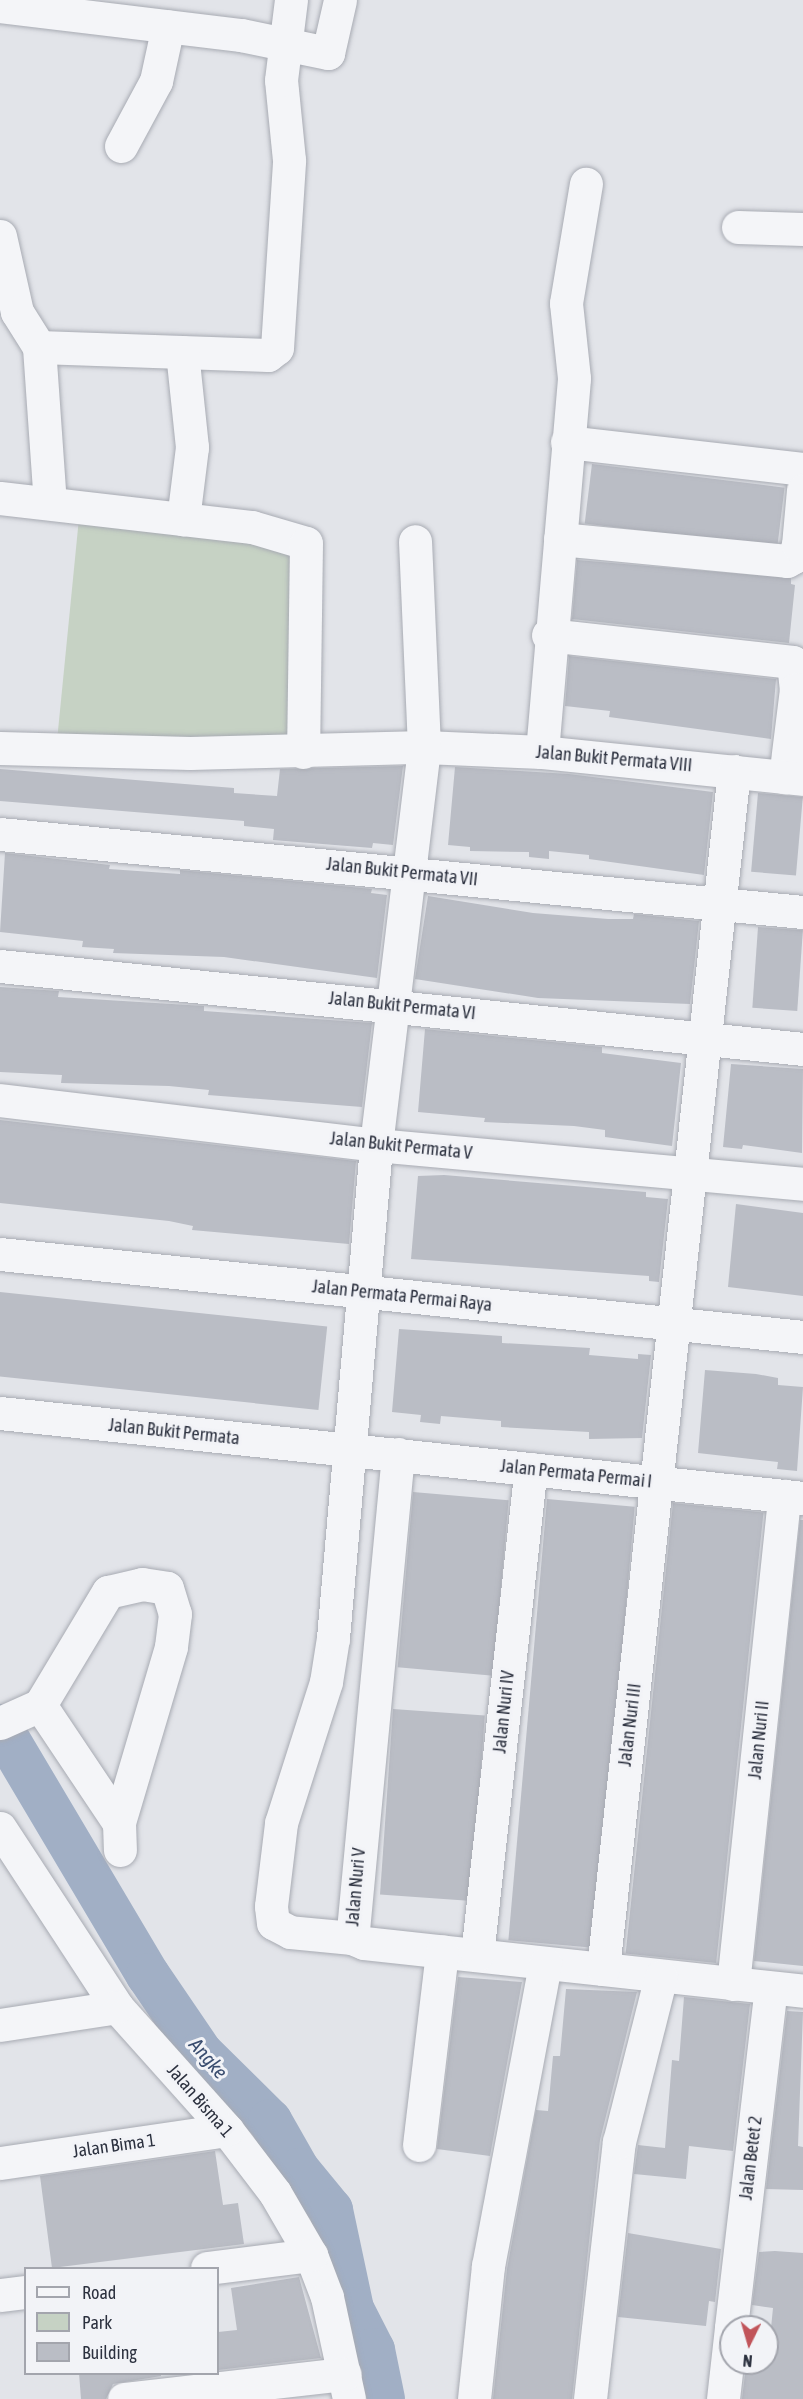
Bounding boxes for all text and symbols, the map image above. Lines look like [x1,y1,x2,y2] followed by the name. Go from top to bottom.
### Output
[535,741,693,777] street label: Jalan Bukit Permata VIII
[325,853,479,891] street label: Jalan Bukit Permata VII
[327,988,477,1024] street label: Jalan Bukit Permata VI
[329,1128,473,1164] street label: Jalan Bukit Permata V
[311,1276,493,1316] street label: Jalan Permata Permai Raya
[107,1414,241,1450] street label: Jalan Bukit Permata
[499,1455,653,1493] street label: Jalan Permata Permai I
[489,1670,519,1754] street label: Jalan Nuri IV
[614,1682,646,1768] street label: Jalan Nuri III
[744,1700,774,1780] street label: Jalan Nuri II
[342,1847,370,1927] street label: Jalan Nuri V
[185,2033,233,2083] water label: Angke
[162,2060,238,2142] street label: Jalan Bisma 1
[735,2115,767,2201] street label: Jalan Betet 2
[71,2130,157,2162] street label: Jalan Bima 1
[24,2267,219,2375] legend
[82,2282,116,2303] text: Road
[82,2312,112,2333] text: Park
[719,2315,779,2375] north arrow
[82,2342,137,2363] text: Building
[742,2352,753,2370] text: N

